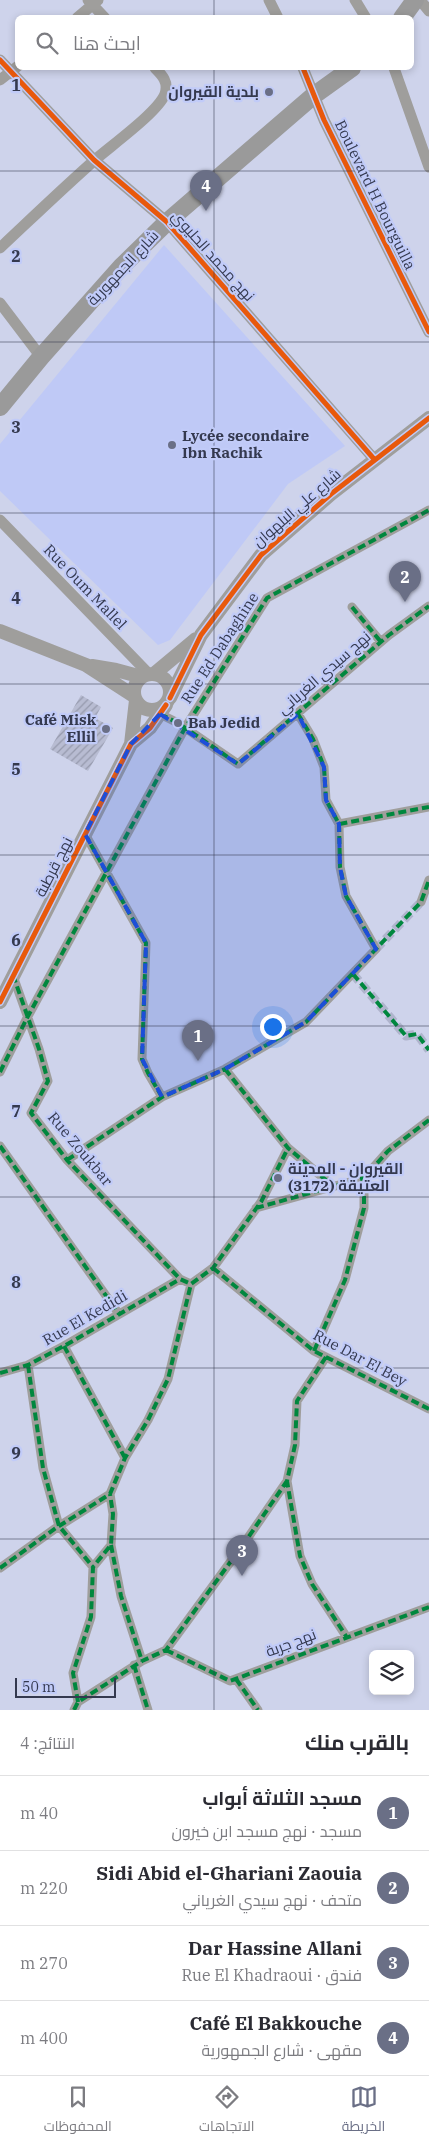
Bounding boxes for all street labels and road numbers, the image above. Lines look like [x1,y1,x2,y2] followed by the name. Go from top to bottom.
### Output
[331,117,420,273] street label: Boulevard H Bourguilla
[165,206,259,307] street label: نهج محمد الحليوي
[83,226,164,311] street label: شارع الجمهورية
[249,464,347,553] street label: شارع علي البلهوان
[40,540,131,633] street label: Rue Oum Mallel
[177,589,263,707] street label: Rue Ed Dabaghine
[273,627,376,721] street label: نهج سيدي الغرياني
[30,834,78,901] street label: نهج قرطبة
[44,1108,117,1190] street label: Rue Zoukbar
[39,1286,131,1349] street label: Rue El Kedidi
[310,1325,410,1390] street label: Rue Dar El Bey
[263,1624,319,1663] street label: نهج جربة

